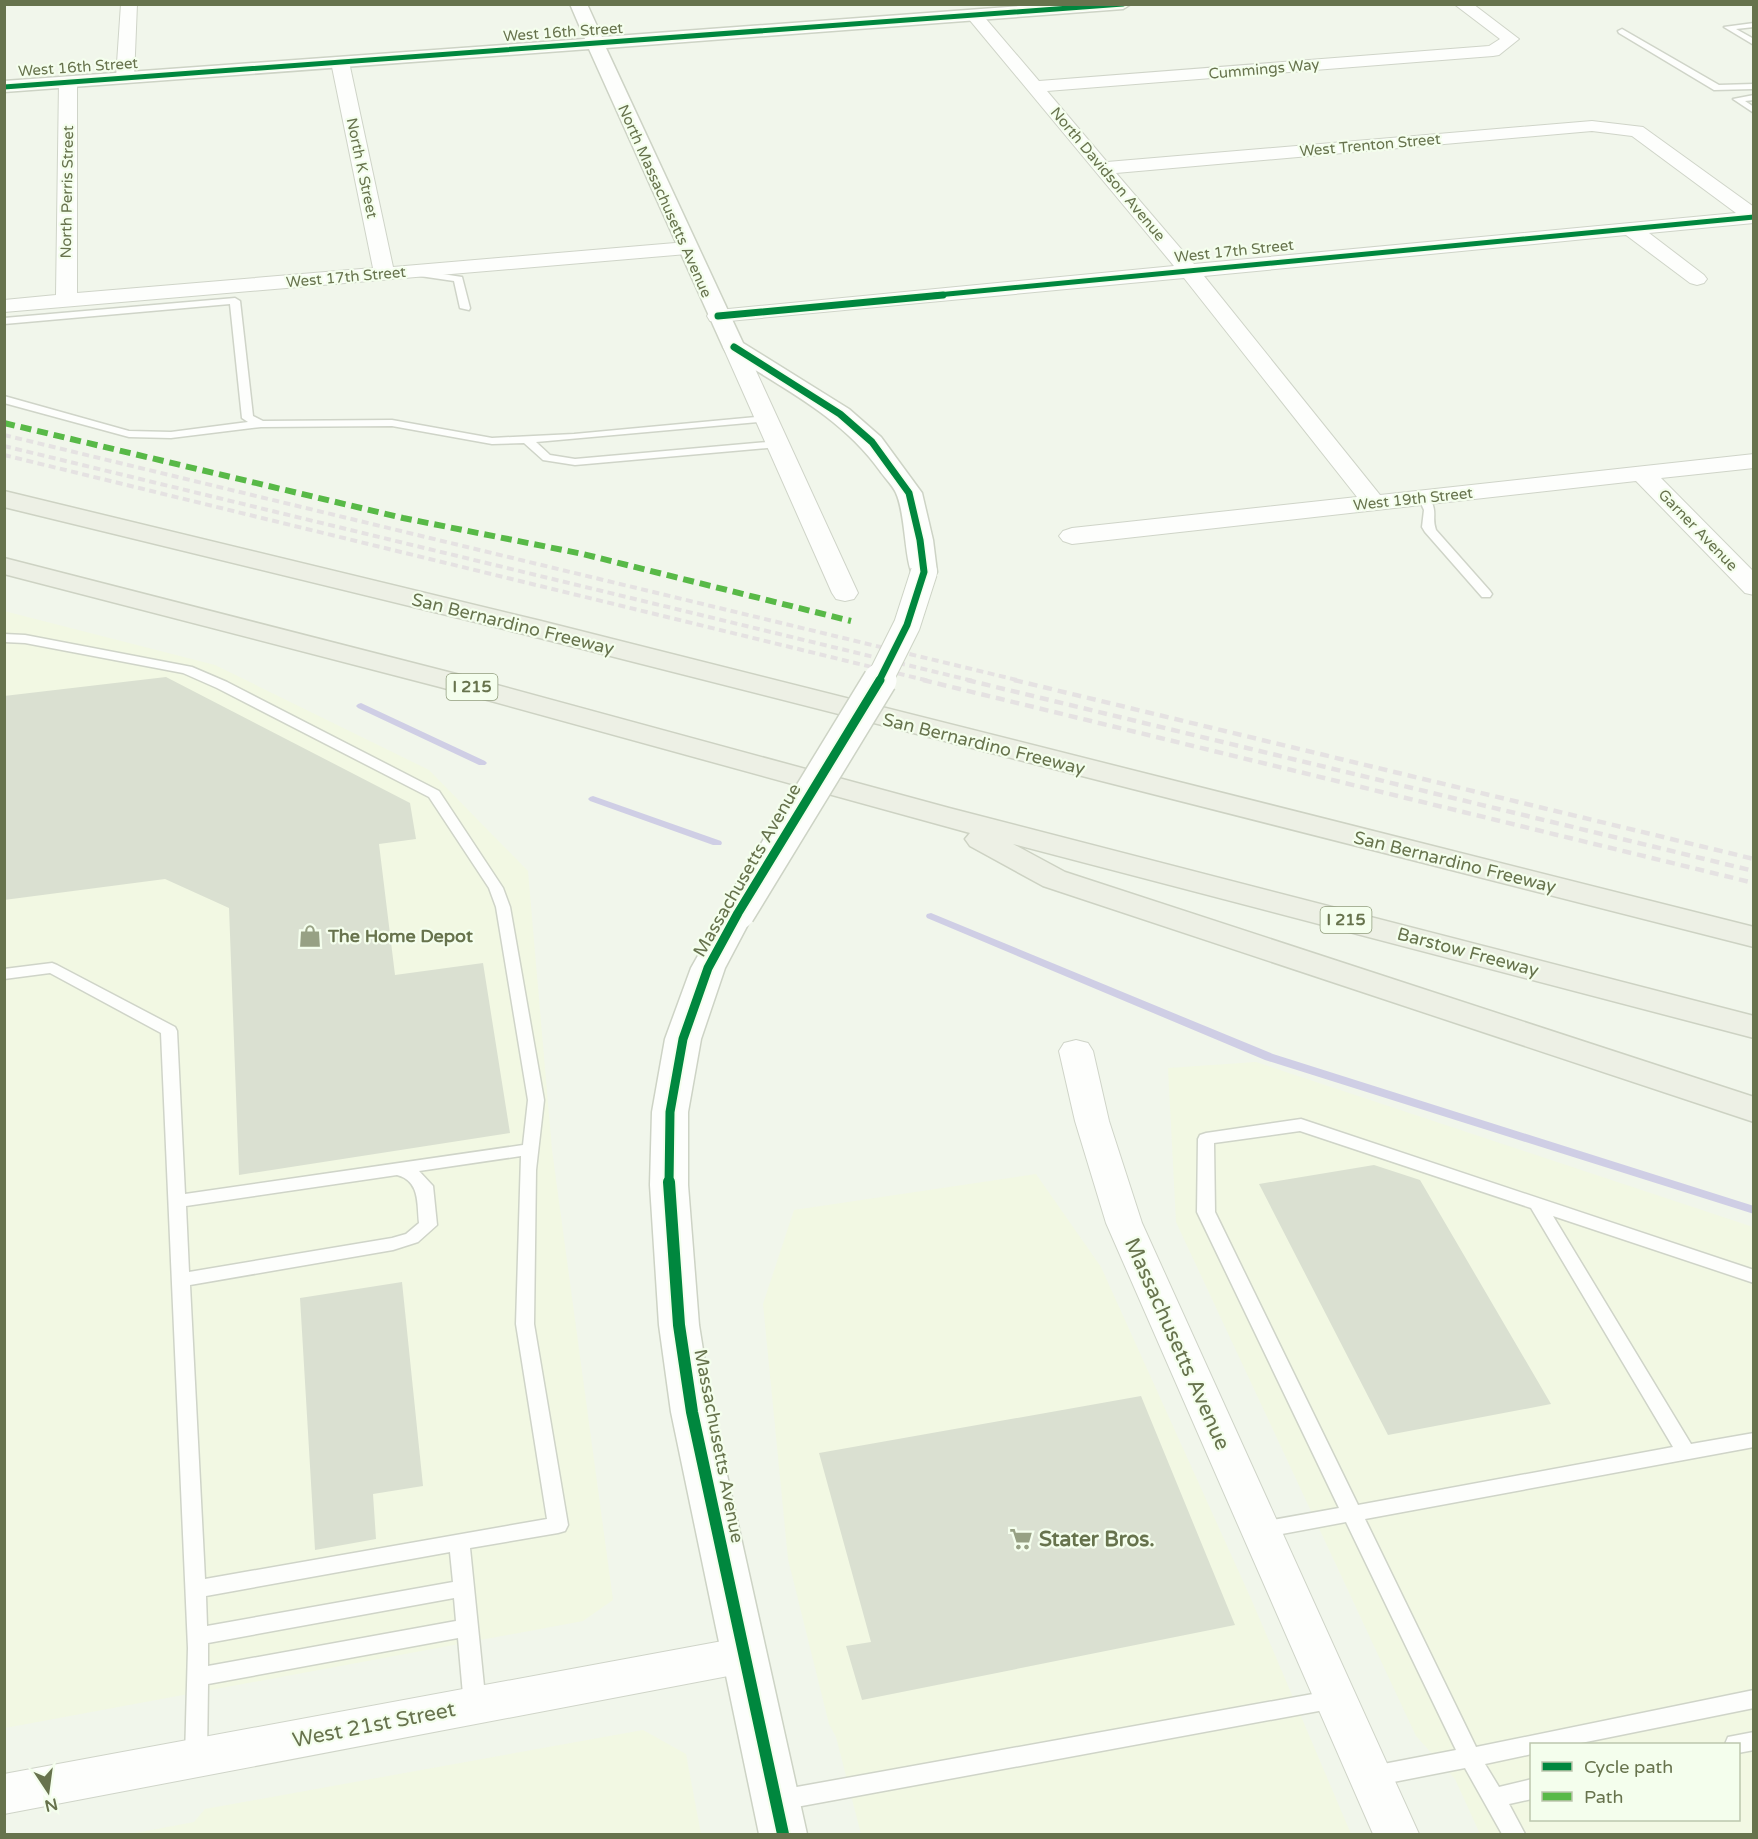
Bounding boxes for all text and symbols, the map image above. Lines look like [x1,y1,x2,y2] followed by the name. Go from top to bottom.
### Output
[502,19,624,45] street label: West 16th Street
[17,54,139,80] street label: West 16th Street
[1208,55,1320,83] street label: Cummings Way
[614,102,716,300] street label: North Massachusetts Avenue
[1047,103,1169,245] street label: North Davidson Avenue
[343,116,381,220] street label: North K Street
[57,125,77,259] street label: North Perris Street
[1299,130,1442,160] street label: West Trenton Street
[1173,236,1295,266] street label: West 17th Street
[285,263,407,291] street label: West 17th Street
[1352,484,1474,514] street label: West 19th Street
[1655,485,1741,575] street label: Garner Avenue
[410,588,617,660] street label: San Bernardino Freeway
[446,674,498,700] road number: I 215
[881,708,1088,780] street label: San Bernardino Freeway
[688,779,806,961] street label: Massachusetts Avenue
[1352,826,1559,898] street label: San Bernardino Freeway
[1320,907,1372,933] road number: I 215
[297,923,323,949] shop icon: The Home Depot
[1395,923,1542,982] street label: Barstow Freeway
[327,925,473,947] place label: The Home Depot
[1119,1234,1235,1454] street label: Massachusetts Avenue
[689,1347,749,1545] street label: Massachusetts Avenue
[1008,1526,1034,1552] supermarket icon: Stater Bros.
[1039,1527,1155,1552] place label: Stater Bros.
[290,1697,458,1753] street label: West 21st Street
[1530,1743,1740,1821] legend
[1584,1756,1673,1778] text: Cycle path
[18,1761,78,1821] north arrow
[1584,1786,1623,1808] text: Path
[43,1793,60,1816] text: N

